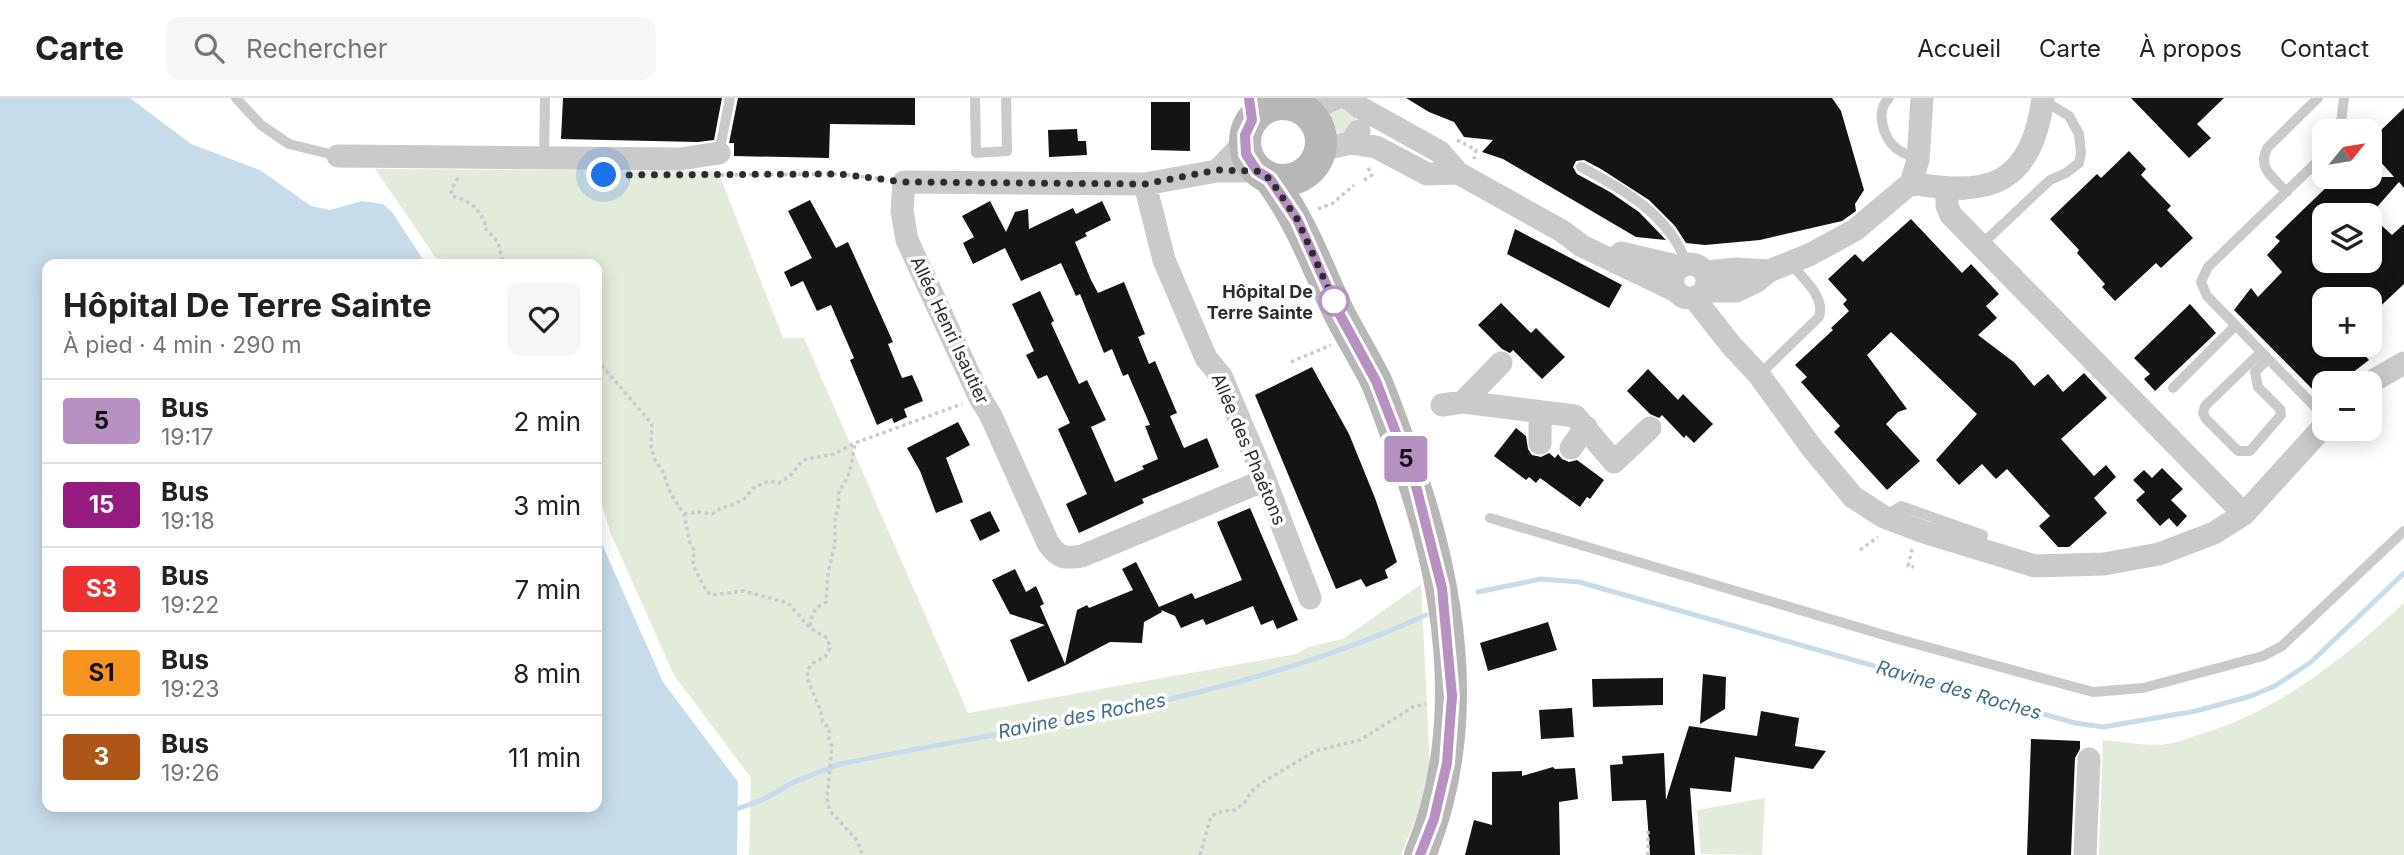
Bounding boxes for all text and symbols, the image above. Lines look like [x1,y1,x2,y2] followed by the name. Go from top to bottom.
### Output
[166,17,656,80] search box
[35,28,124,68] text: Carte
[190,29,228,67] icon: search
[246,33,388,64] text: Rechercher
[1917,34,2001,63] text: Accueil
[2039,34,2101,63] text: Carte
[2139,34,2242,63] text: À propos
[2280,34,2369,63] text: Contact
[2312,119,2382,189] north arrow
[2312,119,2382,441] map controls
[586,157,621,192] your location
[2312,203,2382,273] button: layers
[907,253,994,407] street label: Allée Henri Isautier
[1207,281,1313,323] place label: Hôpital De Terre Sainte
[507,282,581,356] button: heart
[63,285,432,325] text: Hôpital De Terre Sainte
[1319,286,1349,316] marker: Hôpital De Terre Sainte
[2312,287,2382,357] button: +
[63,331,302,359] text: À pied · 4 min · 290 m
[1208,370,1290,528] street label: Allée des Phaétons
[2312,371,2382,441] button: −
[161,392,209,423] text: Bus
[94,406,109,435] text: 5
[513,406,581,437] text: 2 min
[161,423,214,451] text: 19:17
[1383,436,1429,482] line badge: 5
[1398,444,1414,473] text: 5
[161,476,209,507] text: Bus
[89,490,114,519] text: 15
[513,490,581,521] text: 3 min
[161,507,215,535] text: 19:18
[161,560,209,591] text: Bus
[86,574,117,603] text: S3
[515,574,581,605] text: 7 min
[161,591,219,619] text: 19:22
[161,644,209,675] text: Bus
[1874,655,2044,725] water label: Ravine des Roches
[88,658,115,687] text: S1
[513,658,581,689] text: 8 min
[161,675,219,703] text: 19:23
[996,688,1168,744] water label: Ravine des Roches
[161,728,209,759] text: Bus
[94,742,109,771] text: 3
[508,742,581,773] text: 11 min
[161,759,220,787] text: 19:26

